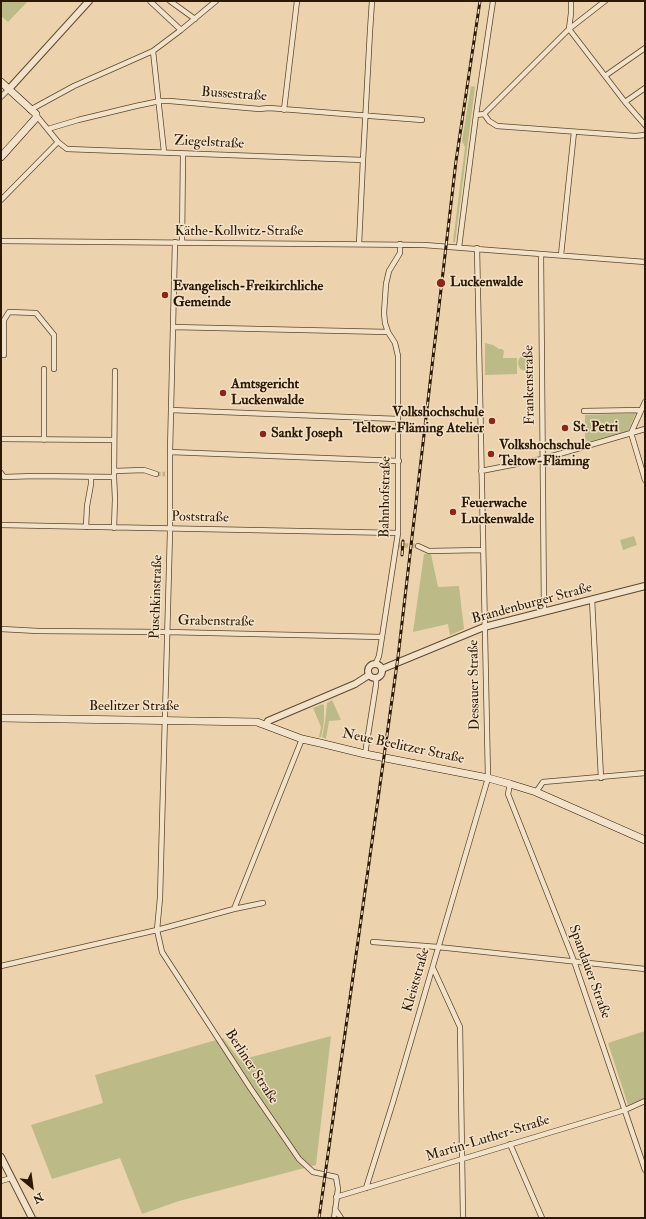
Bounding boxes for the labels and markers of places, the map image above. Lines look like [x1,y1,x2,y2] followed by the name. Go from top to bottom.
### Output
[450,275,523,291] place label: Luckenwalde
[435,277,447,289] marker: Luckenwalde
[173,279,323,312] place label: Evangelisch-Freikirchliche Gemeinde
[160,290,170,300] marker: Evangelisch-Freikirchliche Gemeinde
[231,377,304,410] place label: Amtsgericht Luckenwalde
[218,388,228,398] marker: Amtsgericht Luckenwalde
[353,405,484,438] place label: Volkshochschule Teltow-Fläming Atelier
[487,416,497,426] marker: Volkshochschule Teltow-Fläming Atelier
[573,420,618,436] place label: St. Petri
[560,423,570,433] marker: St. Petri
[271,426,343,442] place label: Sankt Joseph
[258,429,268,439] marker: Sankt Joseph
[499,438,591,470] place label: Volkshochschule Teltow-Fläming
[486,449,496,459] marker: Volkshochschule Teltow-Fläming
[461,496,534,528] place label: Feuerwache Luckenwalde
[448,507,458,517] marker: Feuerwache Luckenwalde

